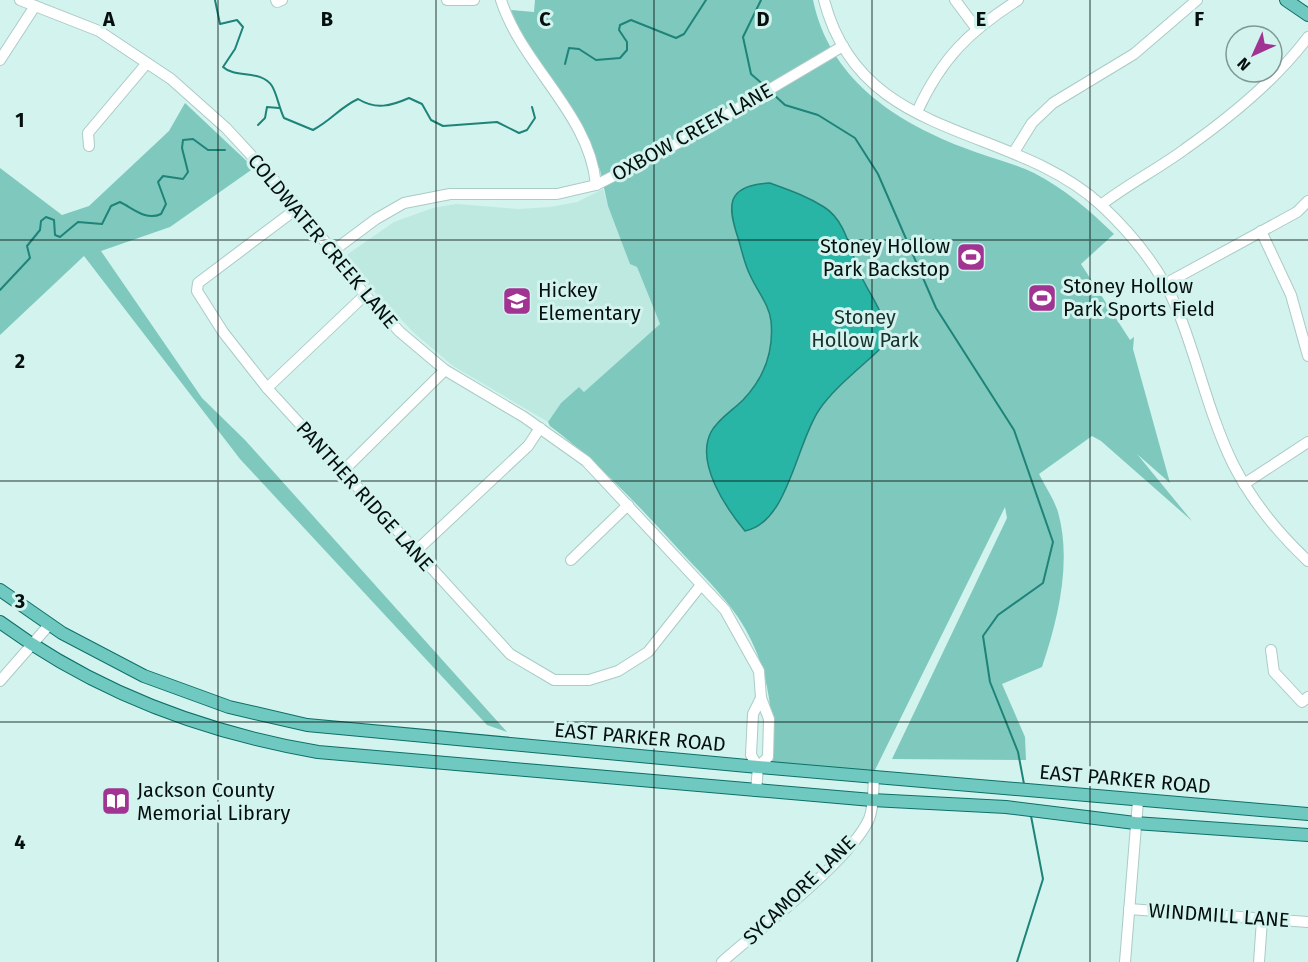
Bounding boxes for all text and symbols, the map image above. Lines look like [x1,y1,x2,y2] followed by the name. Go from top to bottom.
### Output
[102,7,116,31] text: A
[321,7,333,31] text: B
[539,7,551,31] text: C
[756,7,770,31] text: D
[976,7,986,31] text: E
[1194,7,1204,31] text: F
[1224,24,1284,84] north arrow
[1233,54,1254,75] text: N
[608,78,776,186] street label: OXBOW CREEK LANE
[15,108,25,132] text: 1
[243,149,403,333] street label: COLDWATER CREEK LANE
[820,234,950,281] place label: Stoney Hollow Park Backstop
[955,241,987,273] sports icon: Stoney Hollow Park Backstop
[1063,274,1215,321] place label: Stoney Hollow Park Sports Field
[538,278,641,325] place label: Hickey Elementary
[1026,282,1058,314] sports icon: Stoney Hollow Park Sports Field
[501,285,533,317] school or university icon: Hickey Elementary
[811,305,920,352] park label: Stoney Hollow Park
[15,349,25,373] text: 2
[292,416,438,576] street label: PANTHER RIDGE LANE
[14,589,25,613] text: 3
[553,718,727,756] street label: EAST PARKER ROAD
[1038,760,1212,798] street label: EAST PARKER ROAD
[137,778,291,825] place label: Jackson County Memorial Library
[100,785,132,817] library icon: Jackson County Memorial Library
[14,830,26,854] text: 4
[738,830,860,950] street label: SYCAMORE LANE
[1148,898,1290,932] street label: WINDMILL LANE

